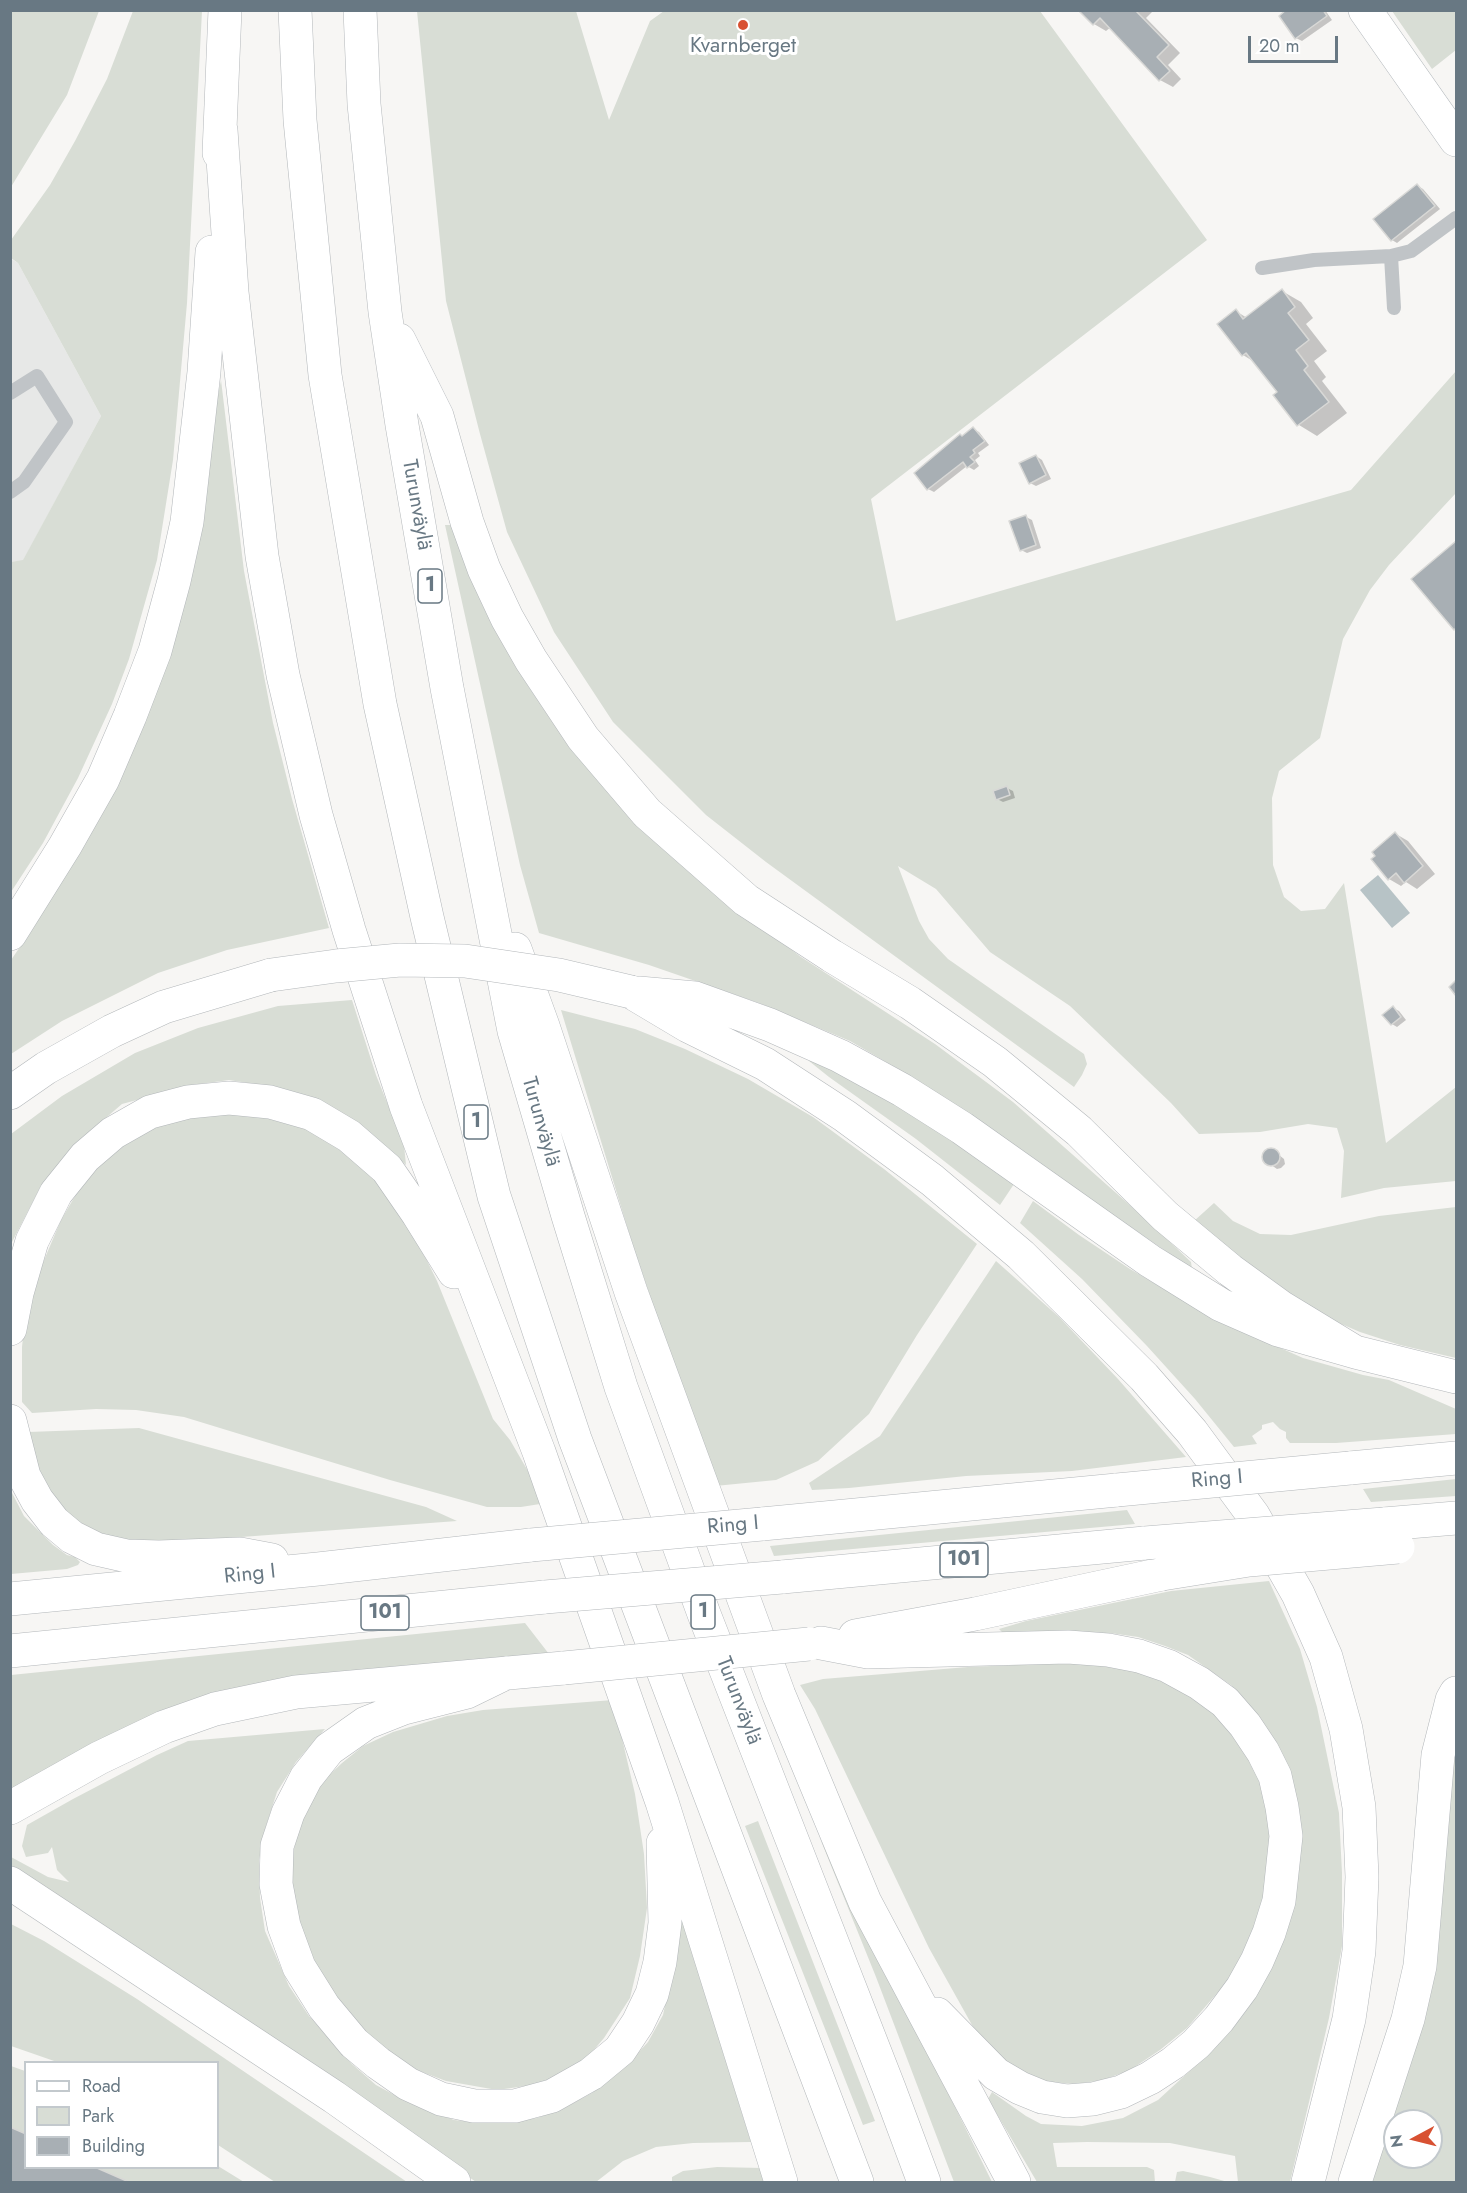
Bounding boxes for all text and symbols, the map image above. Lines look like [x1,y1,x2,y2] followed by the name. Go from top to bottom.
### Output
[736,18,750,32] marker: Kvarnberget
[1251,24,1341,62] scale bar
[1259,33,1299,59] text: 20 m
[690,34,796,60] place label: Kvarnberget
[396,458,436,552] street label: Turunväylä
[418,569,442,603] road number: 1
[515,1074,565,1170] street label: Turunväylä
[464,1105,488,1139] road number: 1
[1190,1465,1244,1495] street label: Ring I
[706,1511,760,1541] street label: Ring I
[940,1543,988,1577] road number: 101
[223,1560,277,1590] street label: Ring I
[691,1595,715,1629] road number: 1
[361,1596,409,1630] road number: 101
[710,1654,766,1748] street label: Turunväylä
[24,2061,219,2169] legend
[82,2073,121,2099] text: Road
[82,2103,114,2129] text: Park
[1383,2109,1443,2169] north arrow
[82,2133,145,2159] text: Building
[1384,2133,1409,2149] text: N

